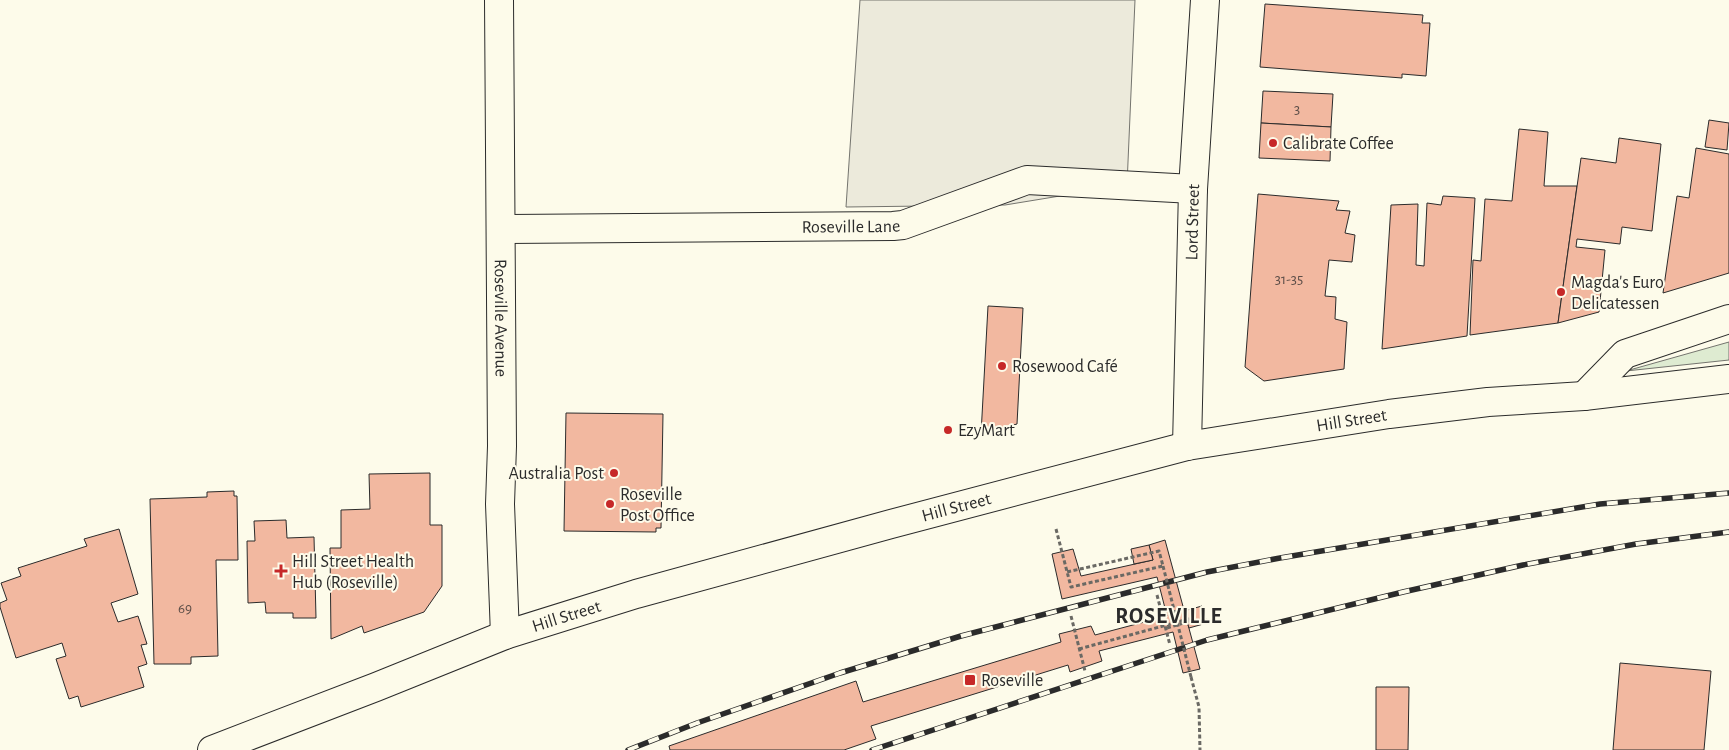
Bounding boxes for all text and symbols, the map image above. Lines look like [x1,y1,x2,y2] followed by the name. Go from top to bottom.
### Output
[1294,102,1300,117] house number: 3
[1283,135,1394,153] place label: Calibrate Coffee
[1267,137,1279,149] marker: Calibrate Coffee
[1183,183,1203,261] street label: Lord Street
[802,217,901,237] street label: Roseville Lane
[491,259,510,377] street label: Roseville Avenue
[1275,272,1303,287] house number: 31-35
[1571,274,1664,313] place label: Magda's Euro Delicatessen
[1555,286,1567,298] marker: Magda's Euro Delicatessen
[1012,358,1118,376] place label: Rosewood Café
[996,360,1008,372] marker: Rosewood Café
[1315,406,1388,435] street label: Hill Street
[958,422,1015,440] place label: EzyMart
[942,424,954,436] marker: EzyMart
[508,465,604,483] place label: Australia Post
[608,467,620,479] marker: Australia Post
[620,486,695,525] place label: Roseville Post Office
[920,490,993,526] street label: Hill Street
[604,498,616,510] marker: Roseville Post Office
[292,553,414,592] place label: Hill Street Health Hub (Roseville)
[274,564,288,578] marker: Hill Street Health Hub (Roseville)
[530,598,603,636] street label: Hill Street
[178,601,192,616] house number: 69
[1115,605,1223,627] district label: ROSEVILLE
[981,672,1043,690] place label: Roseville
[963,673,977,687] marker: Roseville

